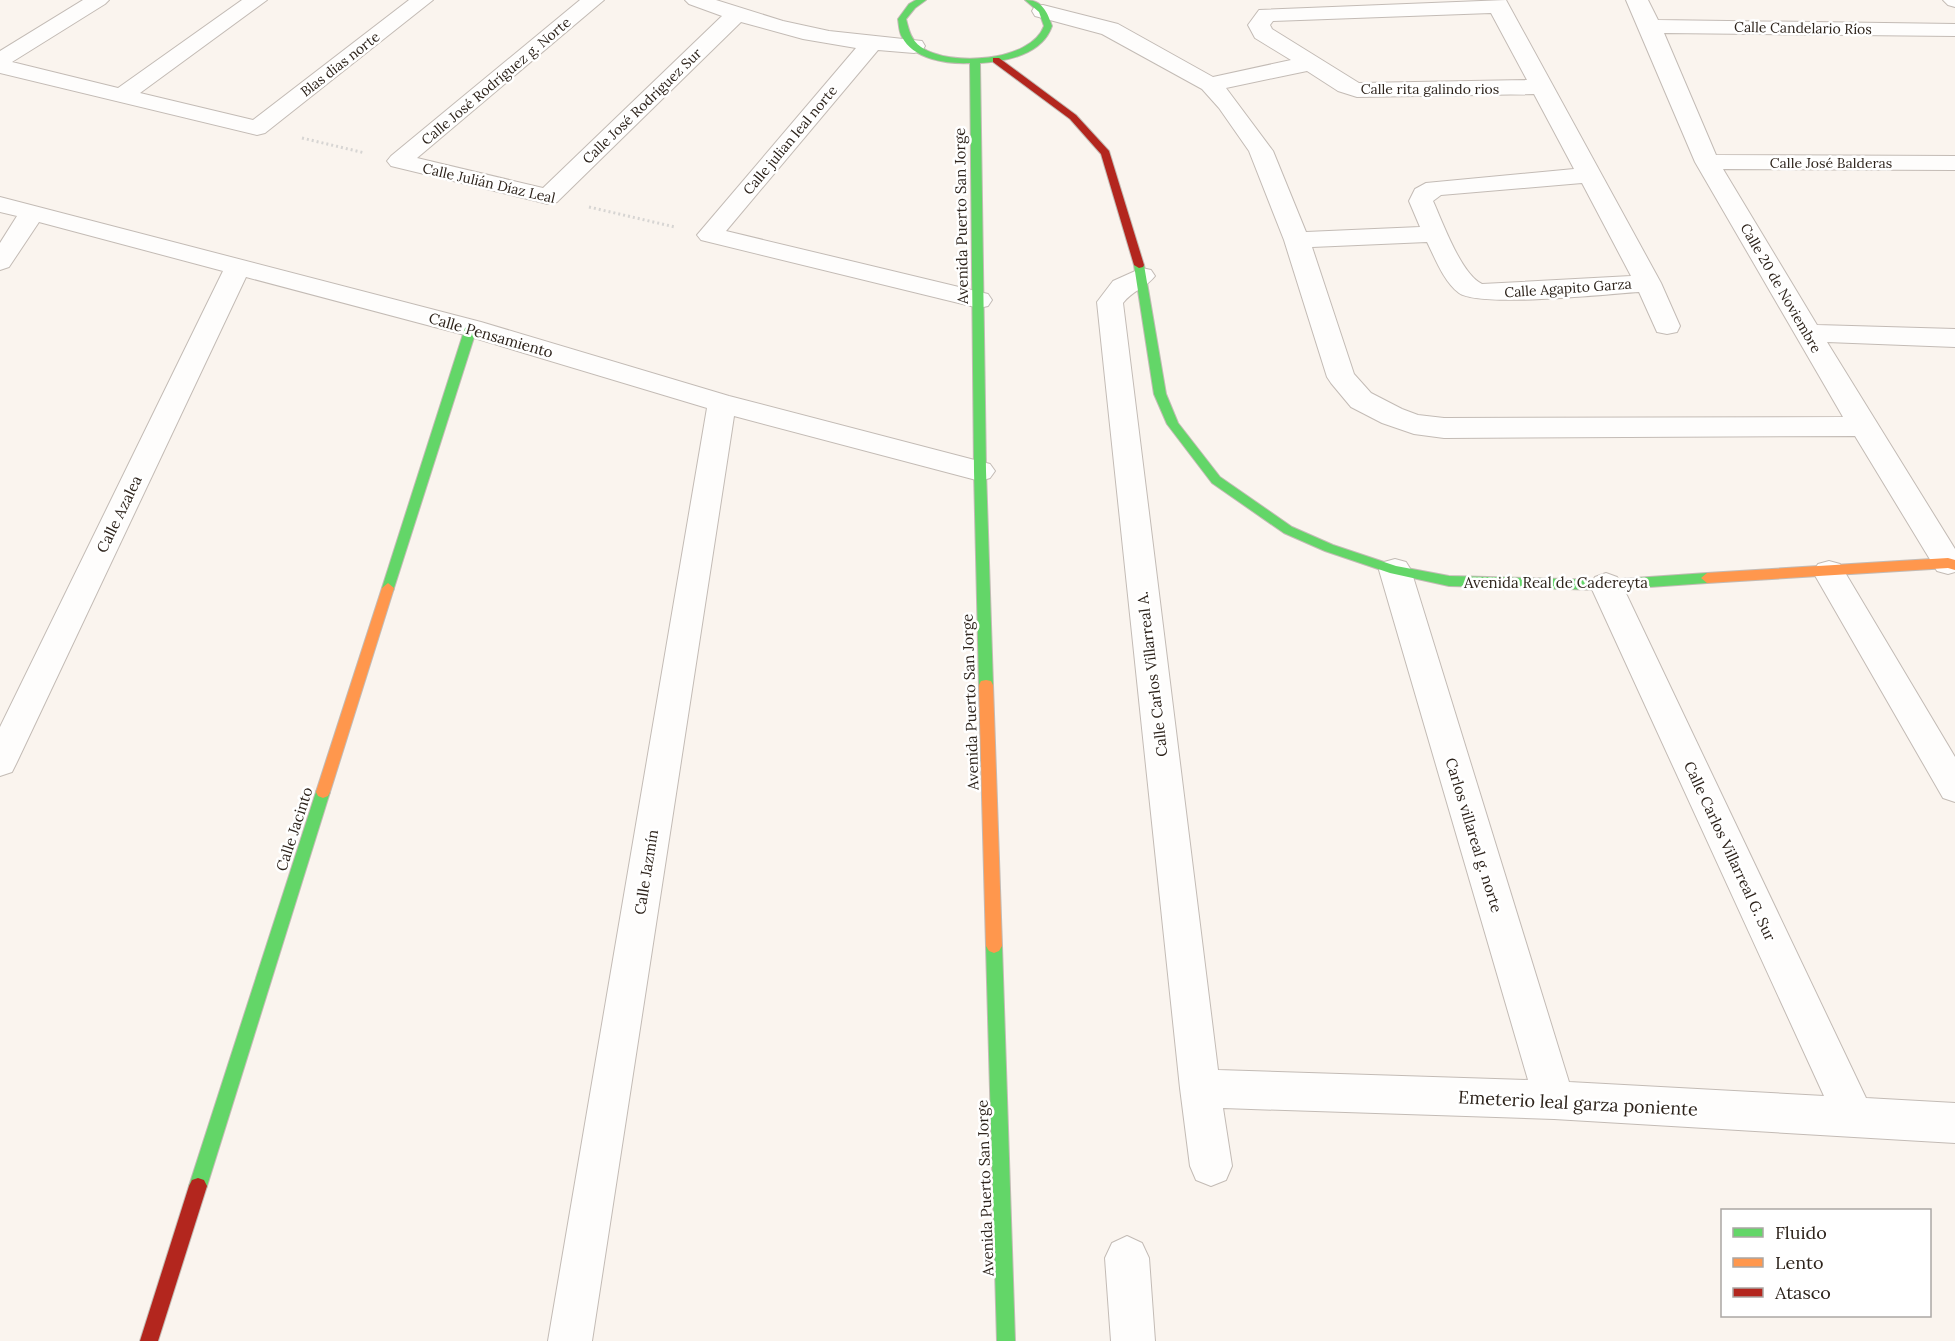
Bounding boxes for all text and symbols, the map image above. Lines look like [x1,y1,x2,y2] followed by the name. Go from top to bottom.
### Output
[418,13,575,149] street label: Calle José Rodríguez g. Norte
[1734,18,1872,38] street label: Calle Candelario Ríos
[297,27,383,100] street label: Blas dias norte
[579,44,705,168] street label: Calle José Rodríguez Sur
[1361,80,1499,98] street label: Calle rita galindo rios
[739,81,841,198] street label: Calle julian leal norte
[950,128,972,305] street label: Avenida Puerto San Jorge
[1770,154,1892,172] street label: Calle José Balderas
[421,159,557,207] street label: Calle Julián Díaz Leal
[1736,220,1826,356] street label: Calle 20 de Noviembre
[1504,275,1632,301] street label: Calle Agapito Garza
[427,308,556,362] street label: Calle Pensamiento
[92,472,146,556] street label: Calle Azalea
[1463,573,1648,592] street label: Avenida Real de Cadereyta
[1132,590,1172,758] street label: Calle Carlos Villarreal A.
[957,614,983,791] street label: Avenida Puerto San Jorge
[1441,755,1507,915] street label: Carlos villareal g. norte
[1680,758,1780,944] street label: Calle Carlos Villarreal G. Sur
[271,784,317,873] street label: Calle Jacinto
[630,828,662,916] street label: Calle Jazmín
[1458,1085,1699,1121] street label: Emeterio leal garza poniente
[972,1100,998,1277] street label: Avenida Puerto San Jorge
[1721,1209,1931,1317] legend
[1775,1221,1827,1244] text: Fluido
[1775,1251,1823,1274] text: Lento
[1774,1281,1831,1304] text: Atasco

